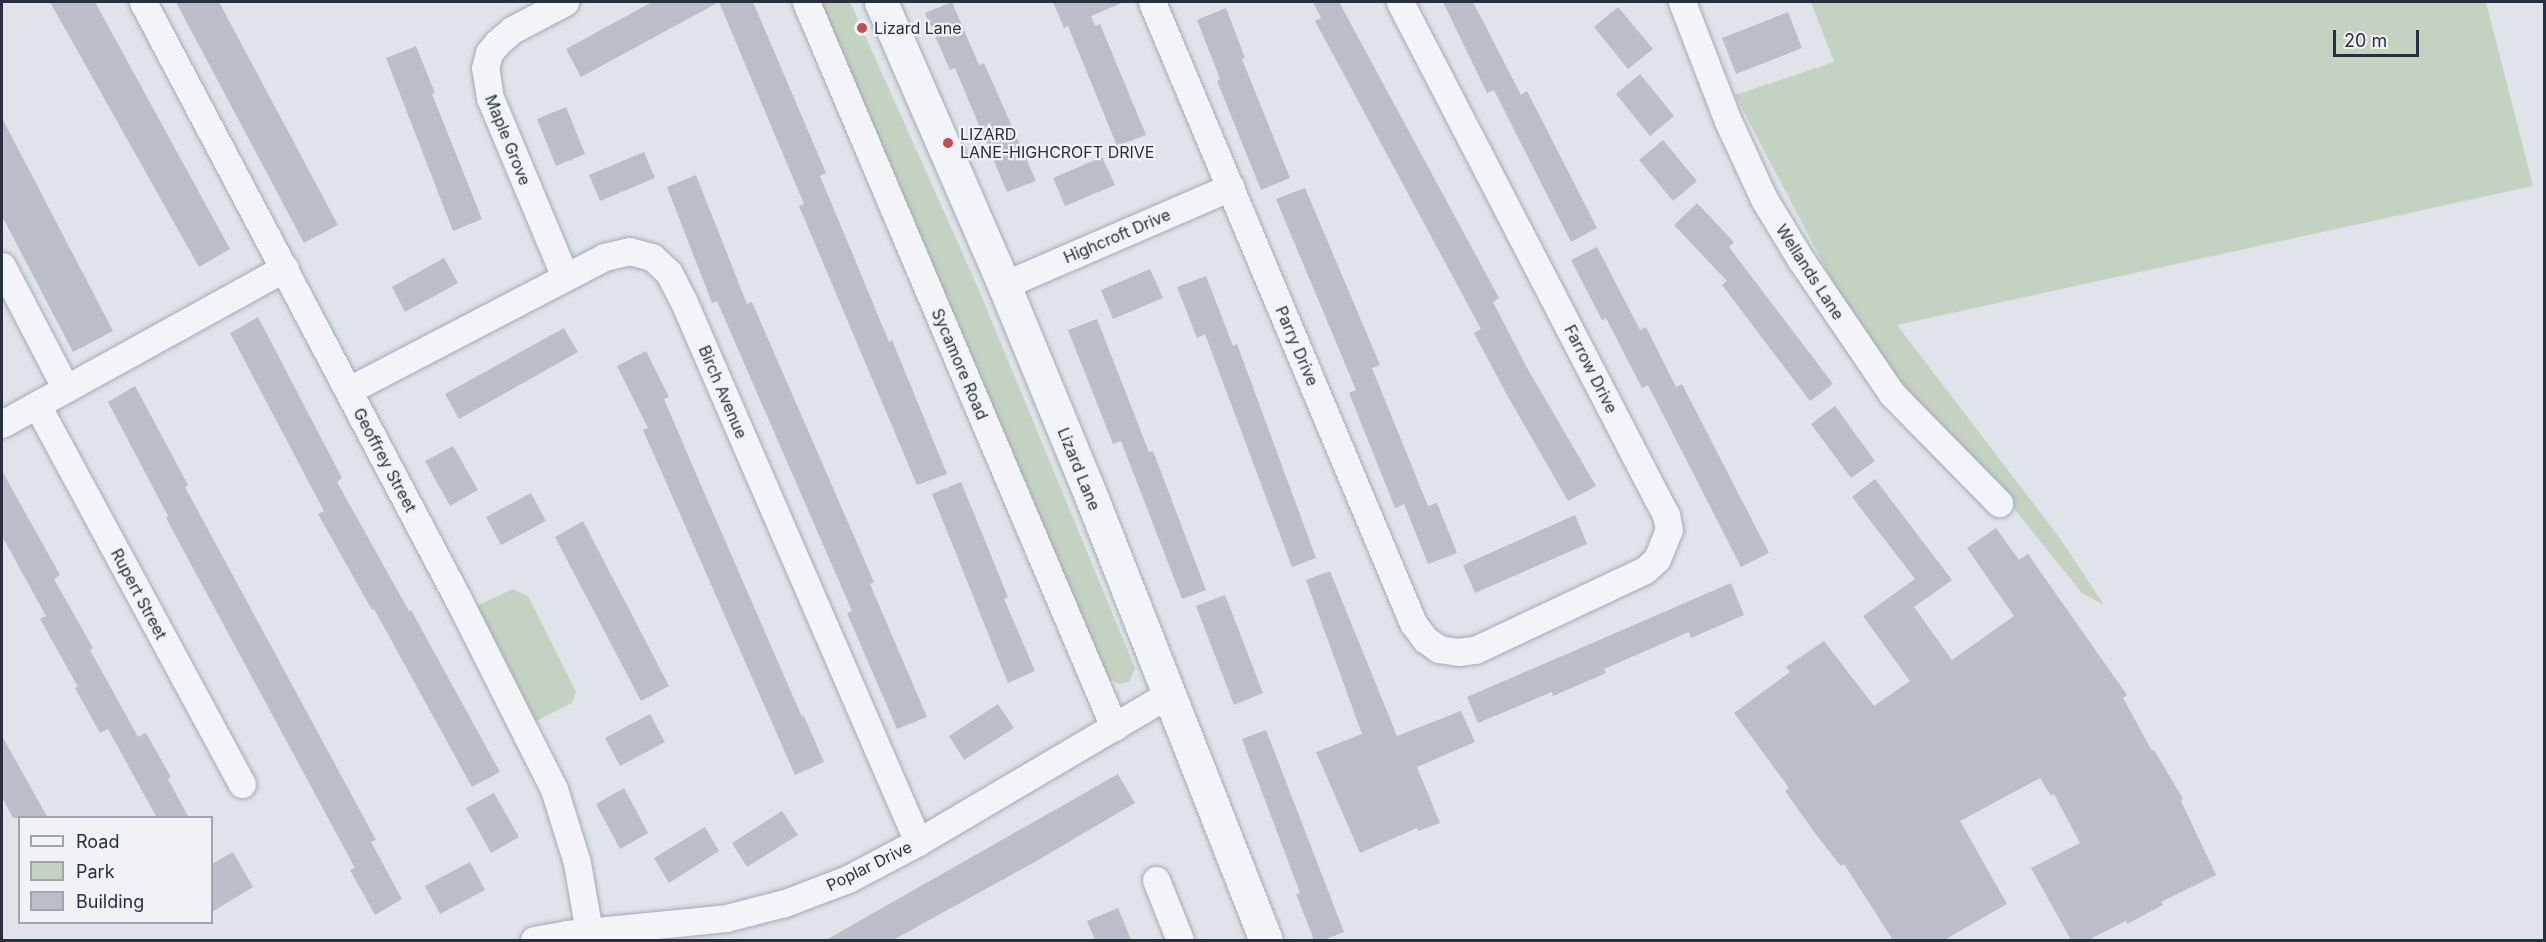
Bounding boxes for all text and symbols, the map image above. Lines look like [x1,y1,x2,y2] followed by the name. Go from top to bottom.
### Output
[874,18,962,38] place label: Lizard Lane
[2336,18,2422,56] scale bar
[855,21,869,35] marker: Lizard Lane
[2344,30,2387,51] text: 20 m
[481,92,535,188] street label: Maple Grove
[960,124,1154,162] place label: LIZARD LANE-HIGHCROFT DRIVE
[941,136,955,150] marker: LIZARD LANE-HIGHCROFT DRIVE
[1061,205,1173,267] street label: Highcroft Drive
[1772,221,1848,323] street label: Wellands Lane
[1272,303,1322,389] street label: Parry Drive
[928,305,992,423] street label: Sycamore Road
[1561,322,1621,416] street label: Farrow Drive
[695,342,751,442] street label: Birch Avenue
[349,405,421,515] street label: Geoffrey Street
[1054,425,1104,513] street label: Lizard Lane
[107,545,171,643] street label: Rupert Street
[18,816,213,924] legend
[76,831,119,852] text: Road
[823,837,915,895] street label: Poplar Drive
[76,861,115,882] text: Park
[76,891,144,912] text: Building

